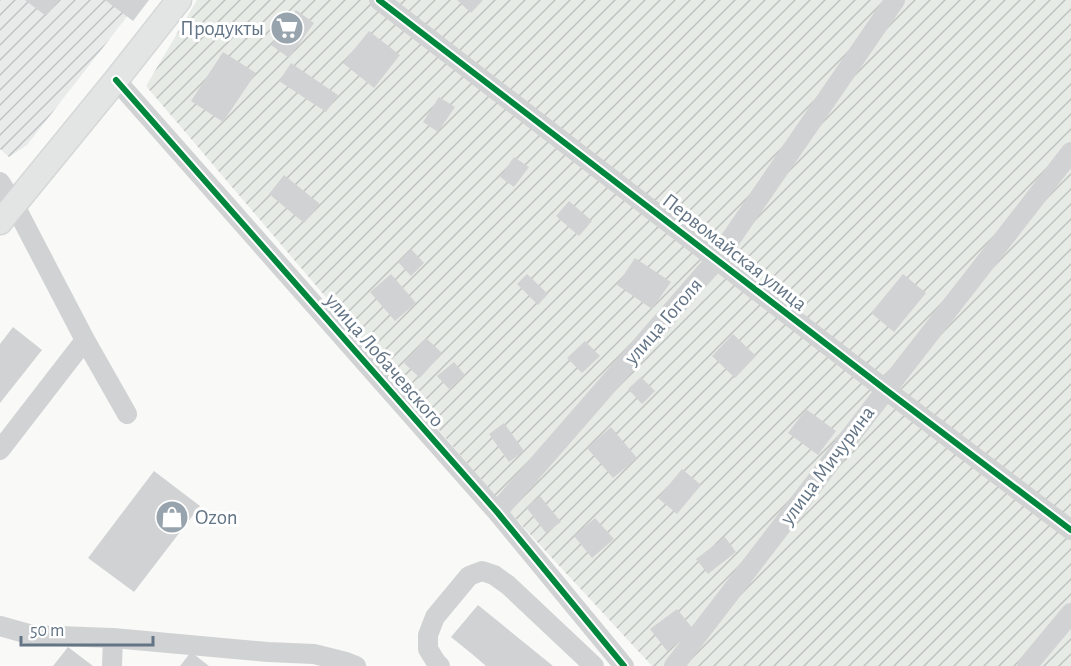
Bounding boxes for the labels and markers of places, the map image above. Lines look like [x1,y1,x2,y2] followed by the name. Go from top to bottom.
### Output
[269,10,305,46] supermarket icon: Продукты
[180,18,264,39] place label: Продукты
[154,499,190,535] shop icon: Ozon
[195,507,238,528] place label: Ozon

